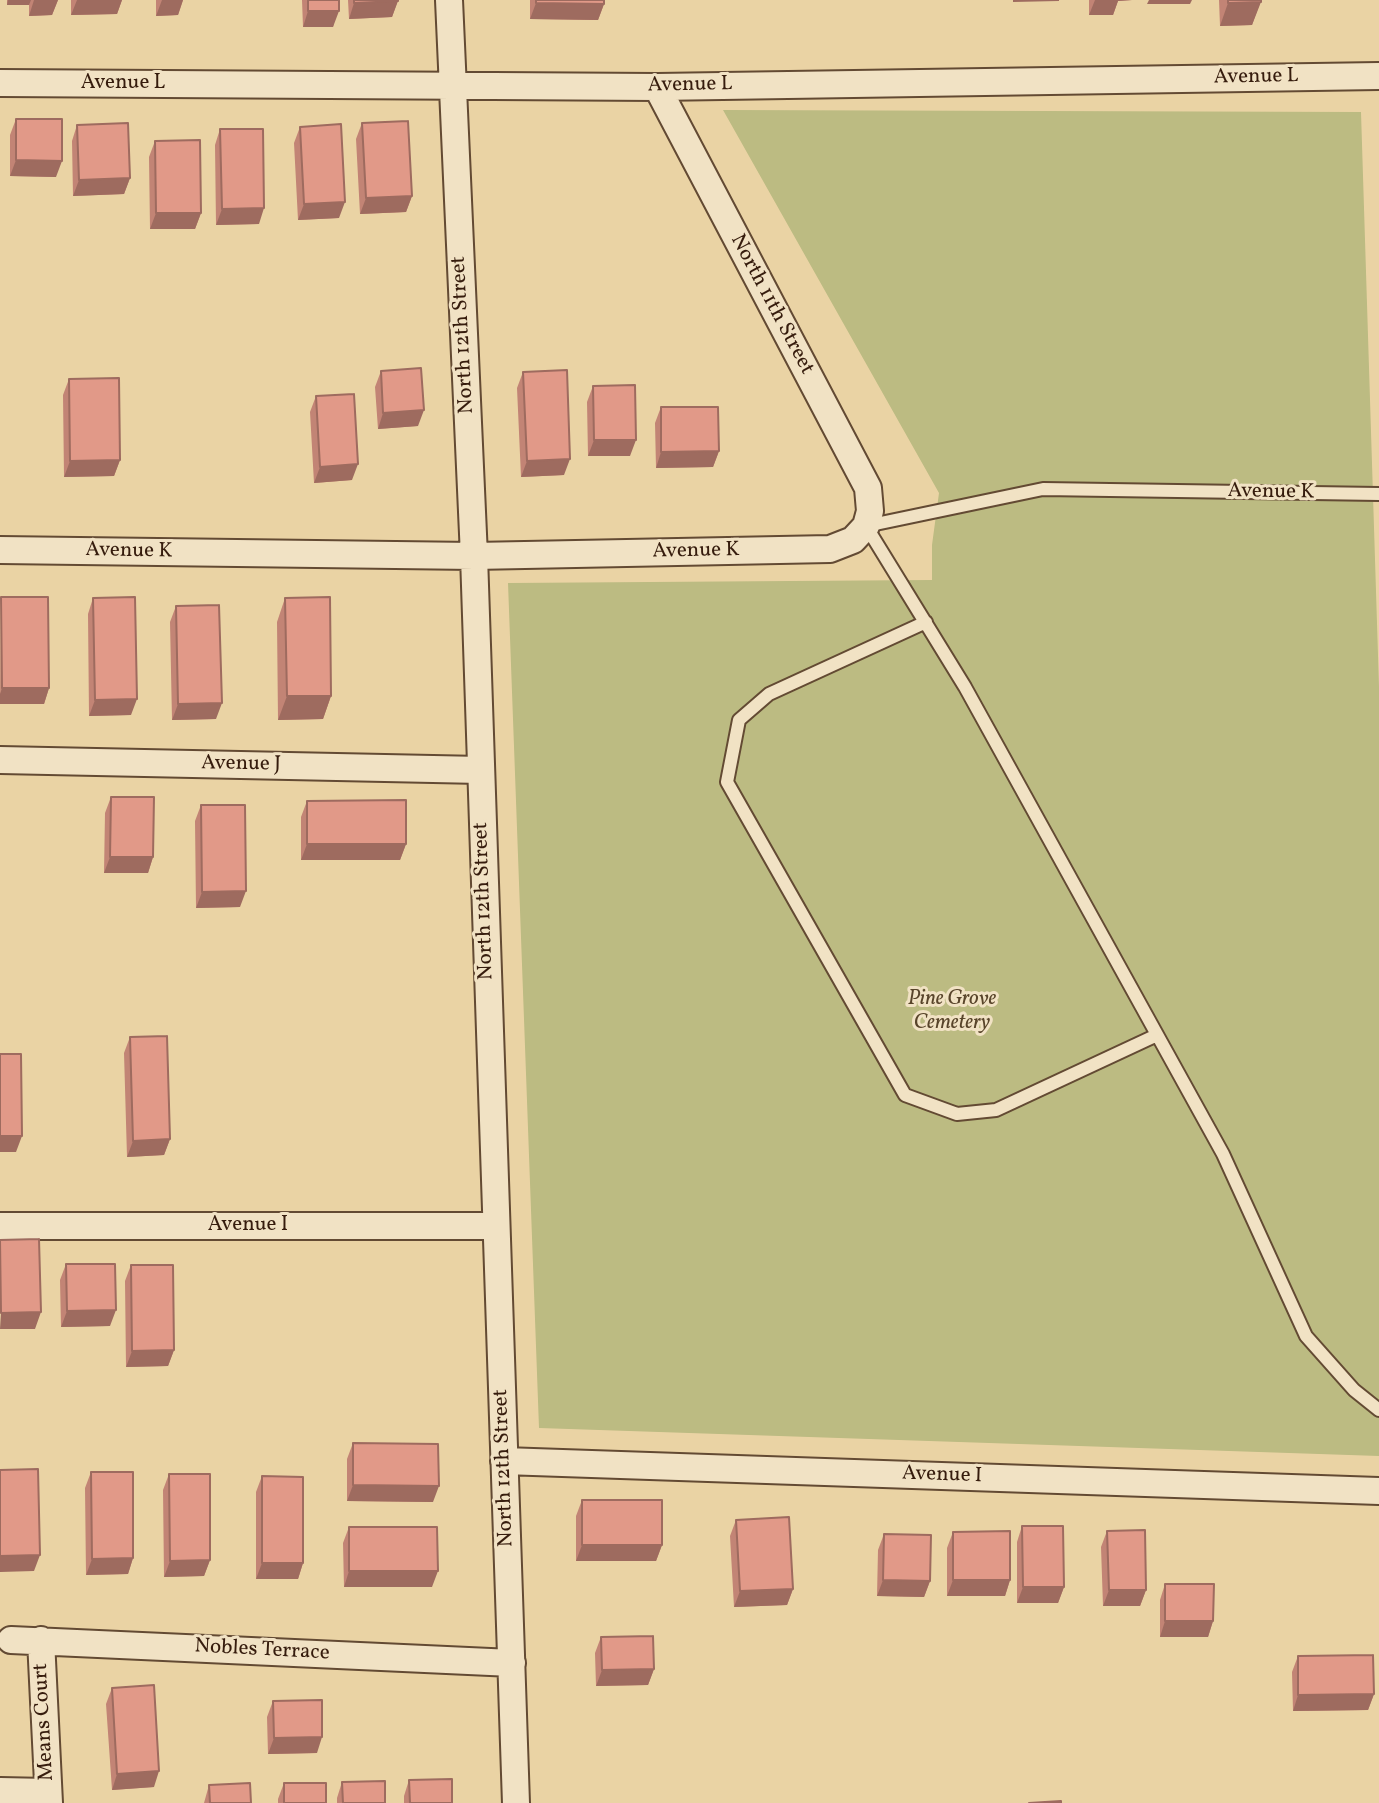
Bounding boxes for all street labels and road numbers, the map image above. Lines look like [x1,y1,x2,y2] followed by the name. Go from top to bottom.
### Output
[1213,65,1299,91] street label: Avenue L
[81,71,165,97] street label: Avenue L
[647,73,733,99] street label: Avenue L
[723,231,819,379] street label: North 11th Street
[447,255,481,415] street label: North 12th Street
[1227,480,1315,506] street label: Avenue K
[85,539,173,565] street label: Avenue K
[652,539,740,565] street label: Avenue K
[201,752,281,778] street label: Avenue J
[470,822,500,980] street label: North 12th Street
[208,1213,288,1239] street label: Avenue I
[490,1389,520,1547] street label: North 12th Street
[901,1462,983,1490] street label: Avenue I
[194,1635,330,1667] street label: Nobles Terrace
[29,1662,61,1782] street label: Means Court

